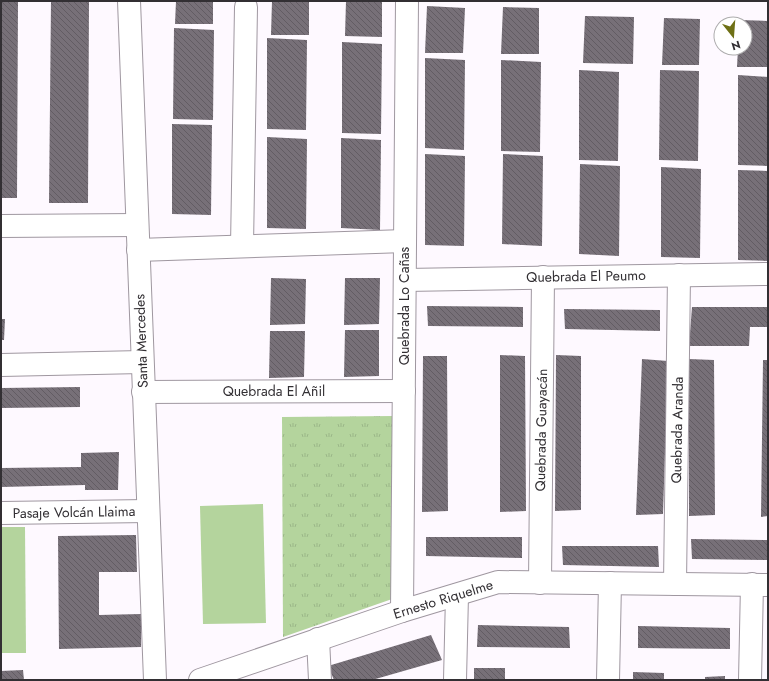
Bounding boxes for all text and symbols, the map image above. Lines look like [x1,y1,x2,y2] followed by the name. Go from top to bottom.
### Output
[713,16,753,56] north arrow
[729,37,742,54] text: N
[394,247,414,365] street label: Quebrada Lo Cañas
[526,265,646,287] street label: Quebrada El Peumo
[129,293,153,388] street label: Santa Mercedes
[530,369,552,491] street label: Quebrada Guayacán
[666,376,688,484] street label: Quebrada Aranda
[223,381,325,401] street label: Quebrada El Añil
[12,501,136,523] street label: Pasaje Volcán Llaima
[391,574,495,624] street label: Ernesto Riquelme

